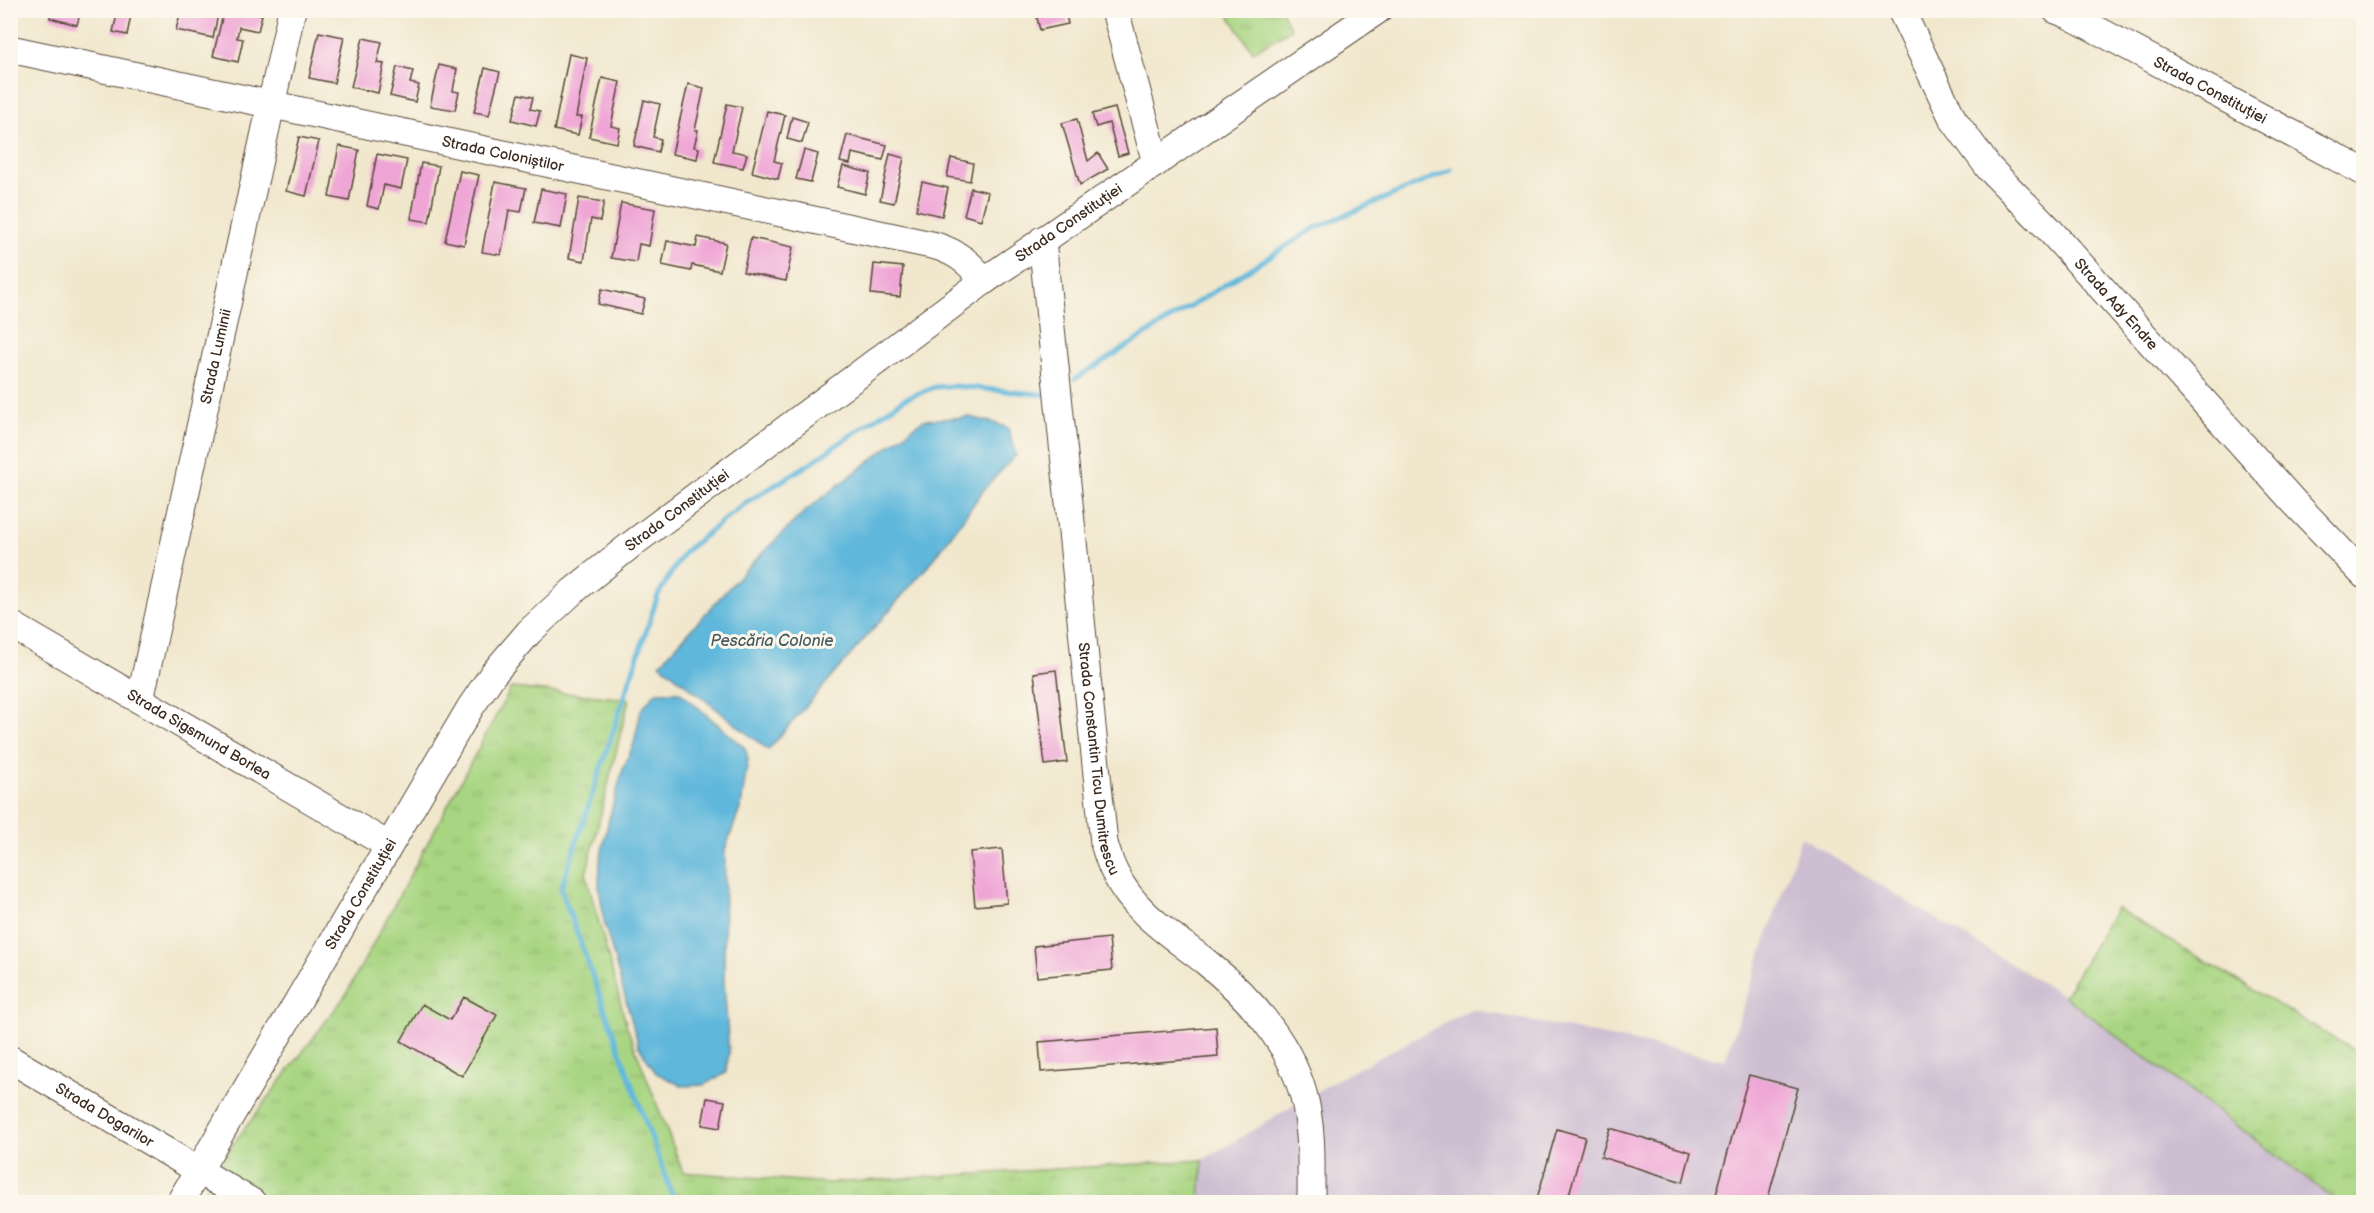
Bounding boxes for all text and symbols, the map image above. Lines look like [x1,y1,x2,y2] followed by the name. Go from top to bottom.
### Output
[2150,52,2270,128] street label: Strada Constituției
[440,132,566,176] street label: Strada Coloniștilor
[1012,179,1126,266] street label: Strada Constituției
[2070,254,2162,354] street label: Strada Ady Endre
[196,307,235,406] street label: Strada Luminii
[621,465,733,556] street label: Strada Constituției
[710,632,834,651] water label: Pescăria Colonie
[1074,641,1124,878] street label: Strada Constantin Ticu Dumitrescu
[124,685,274,784] street label: Strada Sigsmund Borlea
[321,835,401,953] street label: Strada Constituției
[52,1079,158,1152] street label: Strada Dogarilor

